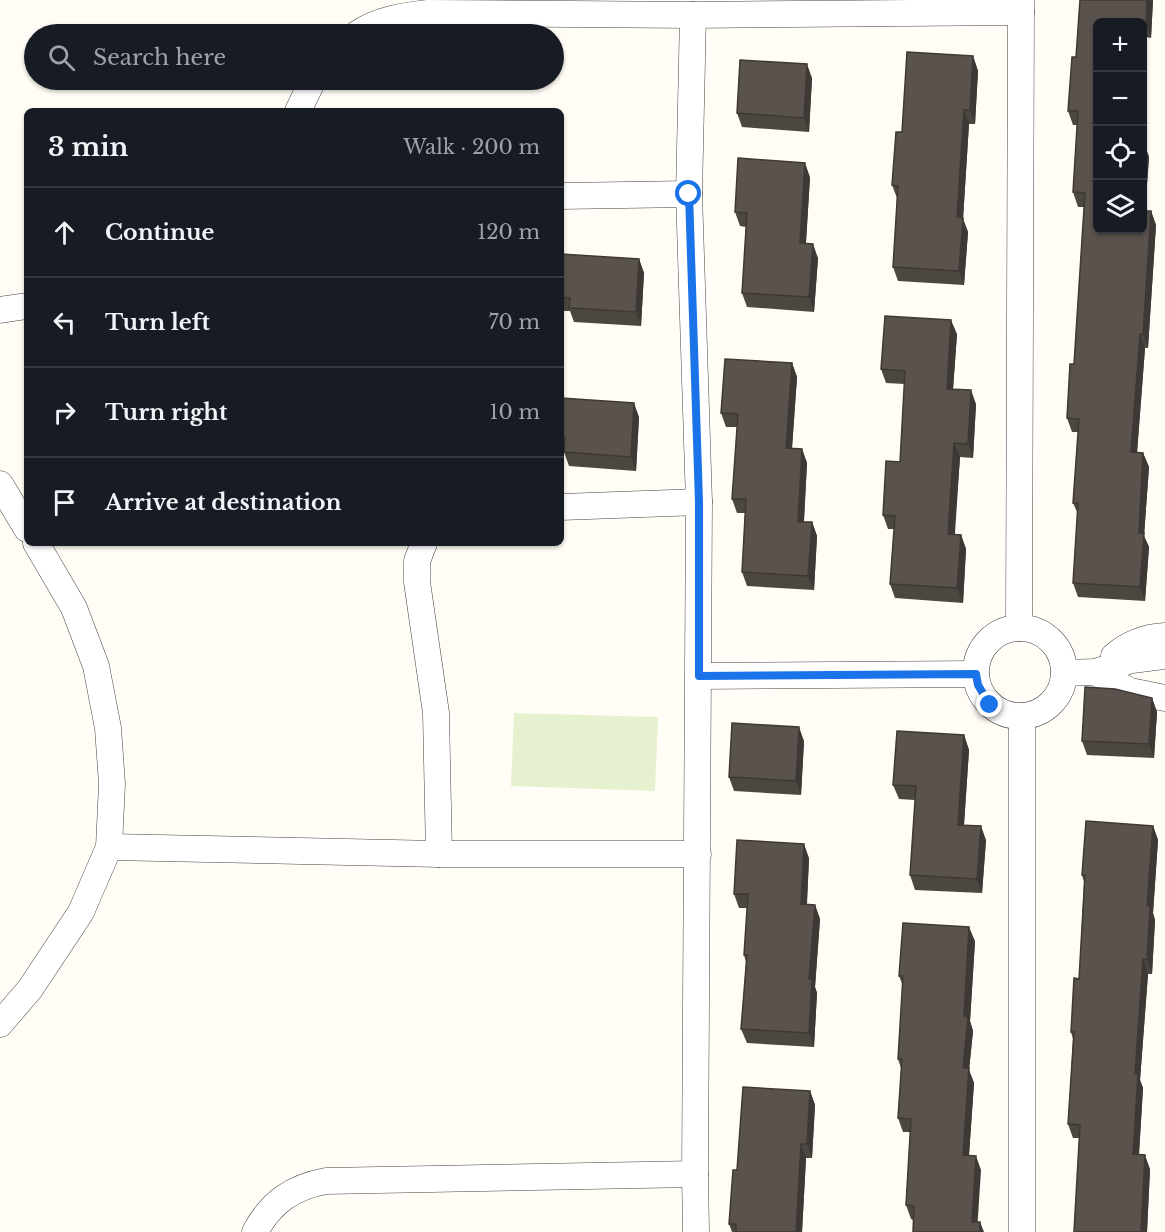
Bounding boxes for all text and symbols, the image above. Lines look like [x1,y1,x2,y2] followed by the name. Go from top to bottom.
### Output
[1093,18,1147,234] map controls
[1093,18,1147,72] button: +
[24,24,564,90] search box
[45,41,78,74] icon: search
[93,44,226,71] text: Search here
[1093,72,1147,126] button: −
[1093,126,1147,180] button: locate
[48,131,129,163] text: 3 min
[403,135,540,159] text: Walk · 200 m
[675,180,701,206] route start
[1093,180,1147,234] button: layers
[48,216,81,249] icon: ahead
[105,219,214,246] text: Continue
[477,220,540,244] text: 120 m
[48,306,81,339] icon: left
[105,309,210,336] text: Turn left
[488,310,540,334] text: 70 m
[48,396,81,429] icon: right
[105,399,227,426] text: Turn right
[490,400,540,424] text: 10 m
[48,486,81,519] icon: arrive
[105,489,342,516] text: Arrive at destination
[976,691,1002,717] route end

